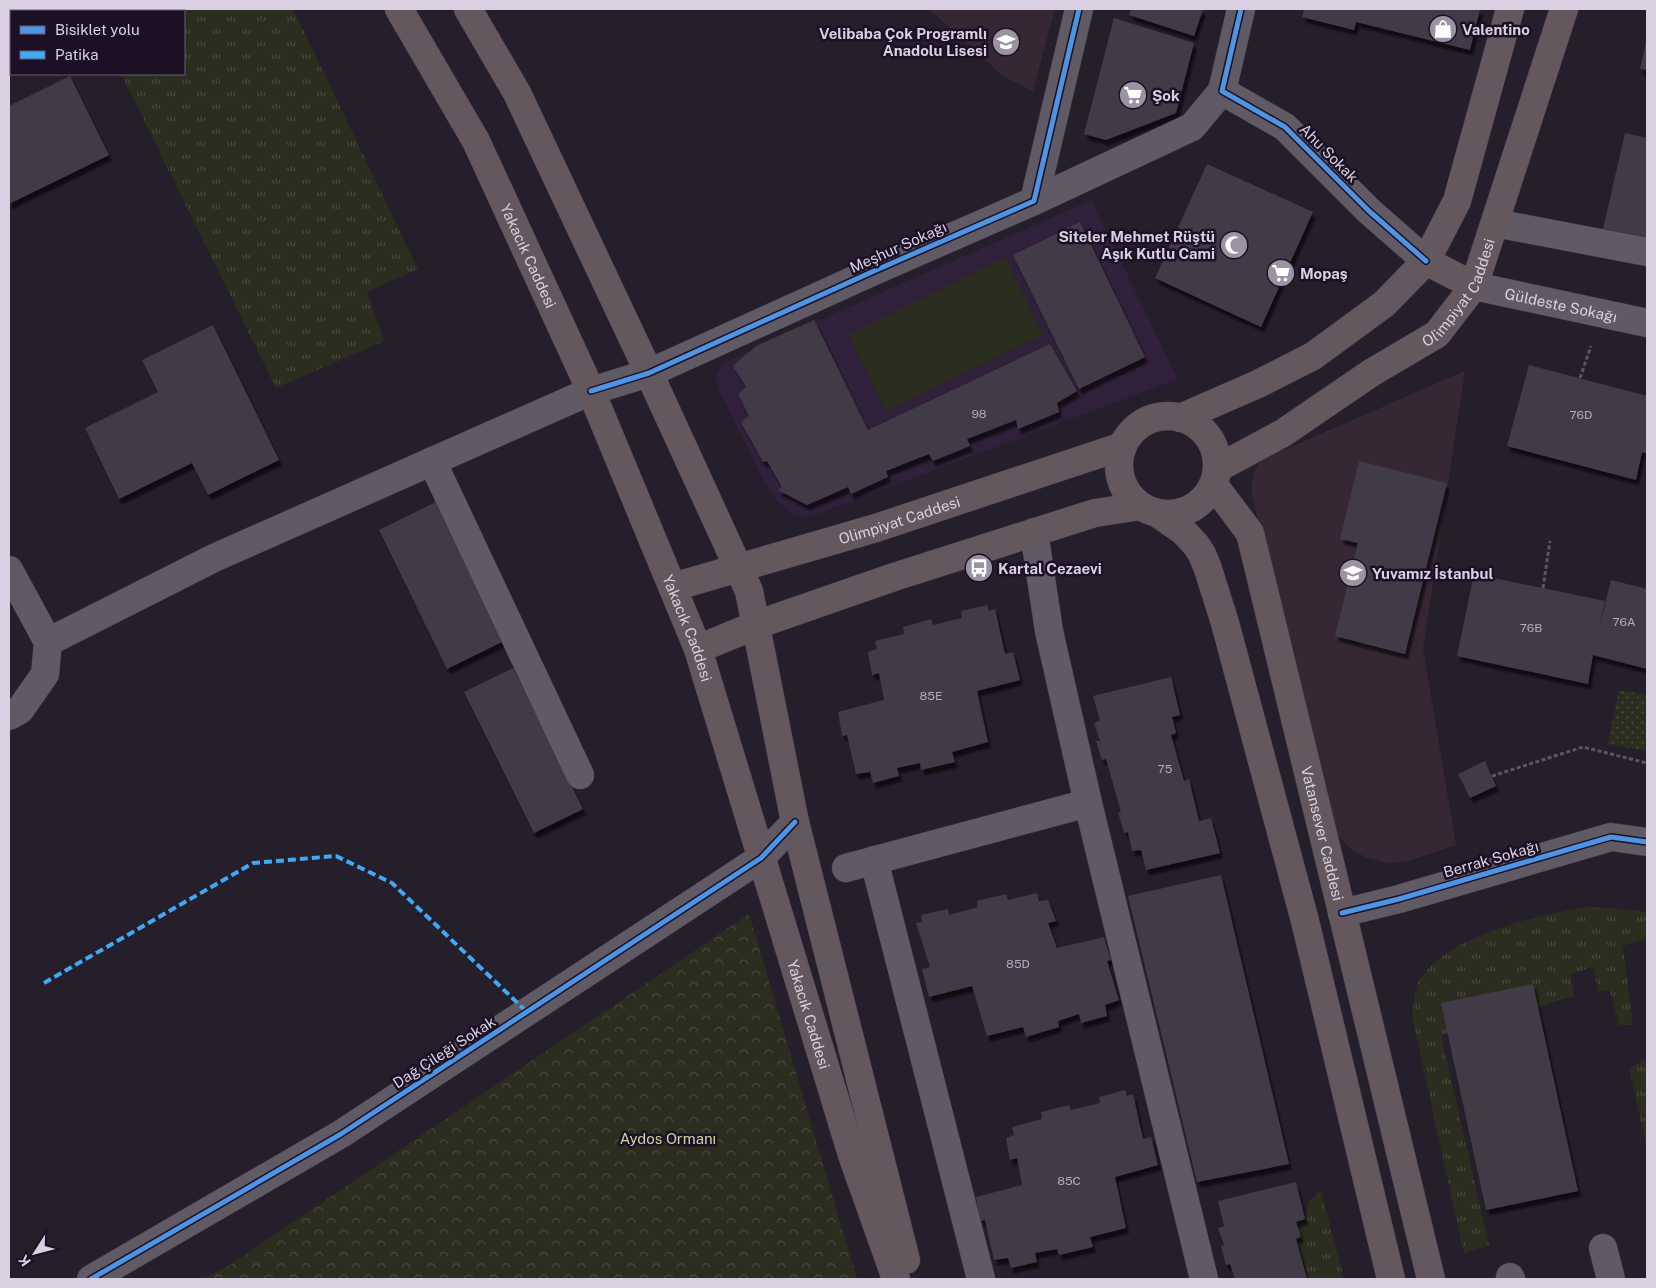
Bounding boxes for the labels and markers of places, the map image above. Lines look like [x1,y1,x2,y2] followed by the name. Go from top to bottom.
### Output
[1428,14,1458,44] shop icon: Valentino
[1462,21,1530,38] place label: Valentino
[819,25,987,59] place label: Velibaba Çok Programlı Anadolu Lisesi
[991,27,1021,57] school or university icon: Velibaba Çok Programlı Anadolu Lisesi
[1118,80,1148,110] supermarket icon: Şok
[1152,87,1180,104] place label: Şok
[1058,228,1215,262] place label: Siteler Mehmet Rüştü Aşık Kutlu Cami
[1219,230,1249,260] mosque icon: Siteler Mehmet Rüştü Aşık Kutlu Cami
[1266,258,1296,288] supermarket icon: Mopaş
[1300,265,1348,282] place label: Mopaş
[964,553,994,583] bus stop icon: Kartal Cezaevi
[1338,558,1368,588] school or university icon: Yuvamız İstanbul
[998,560,1102,577] place label: Kartal Cezaevi
[1372,565,1493,582] place label: Yuvamız İstanbul

